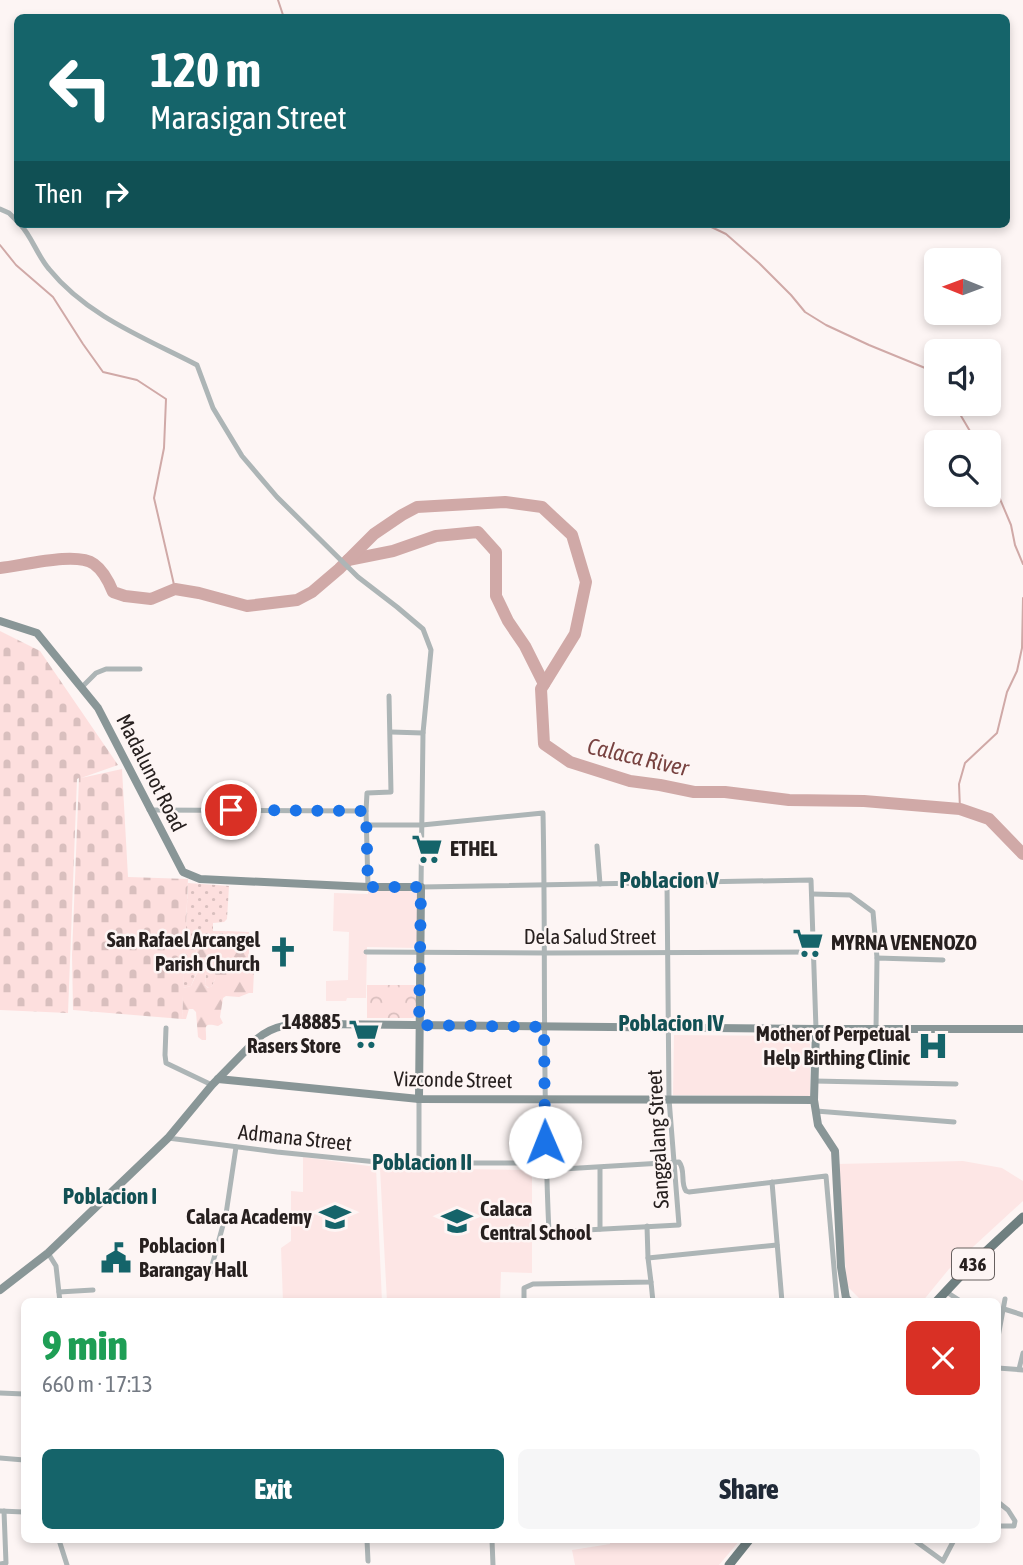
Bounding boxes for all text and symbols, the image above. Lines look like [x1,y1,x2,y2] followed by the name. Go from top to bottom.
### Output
[150,41,261,97] text: 120 m
[35,42,126,133] icon: left
[150,99,347,136] text: Marasigan Street
[97,175,135,213] icon: right
[35,179,83,209] text: Then
[924,248,1001,326] north arrow
[924,248,1001,507] map controls
[924,339,1001,416] button: sound
[924,430,1001,507] button: search
[112,710,192,835] street label: Madalunot Road
[585,733,692,782] water label: Calaca River
[201,780,261,840] pin
[212,791,250,829] icon: arrive
[410,832,444,866] supermarket icon: ETHEL
[450,836,497,860] place label: ETHEL
[619,867,720,893] district label: Poblacion V
[524,924,656,948] street label: Dela Salud Street
[791,926,825,960] supermarket icon: MYRNA VENENOZO
[107,927,260,975] place label: San Rafael Arcangel Parish Church
[831,930,977,954] place label: MYRNA VENENOZO
[266,935,300,969] church icon: San Rafael Arcangel Parish Church
[247,1009,341,1057] place label: 148885 Rasers Store
[618,1010,725,1036] district label: Poblacion IV
[347,1017,381,1051] supermarket icon: 148885 Rasers Store
[756,1021,910,1069] place label: Mother of Perpetual Help Birthing Clinic
[916,1029,950,1063] hospital icon: Mother of Perpetual Help Birthing Clinic
[393,1066,513,1092] street label: Vizconde Street
[641,1069,673,1209] street label: Sanggalang Street
[508,1105,582,1179] position arrow
[237,1119,353,1155] street label: Admana Street
[372,1149,472,1175] district label: Poblacion II
[63,1183,157,1209] district label: Poblacion I
[480,1196,592,1244] place label: Calaca Central School
[318,1200,352,1234] school or university icon: Calaca Academy
[186,1204,312,1228] place label: Calaca Academy
[440,1204,474,1238] school or university icon: Calaca Central School
[139,1233,248,1281] place label: Poblacion I Barangay Hall
[99,1241,133,1275] public building icon: Poblacion I Barangay Hall
[952,1248,994,1280] road number: 436
[42,1321,128,1369] text: 9 min
[906,1321,980,1395] button: close
[42,1371,153,1397] text: 660 m · 17:13
[42,1449,504,1529] button: Exit
[518,1449,980,1529] button: Share

